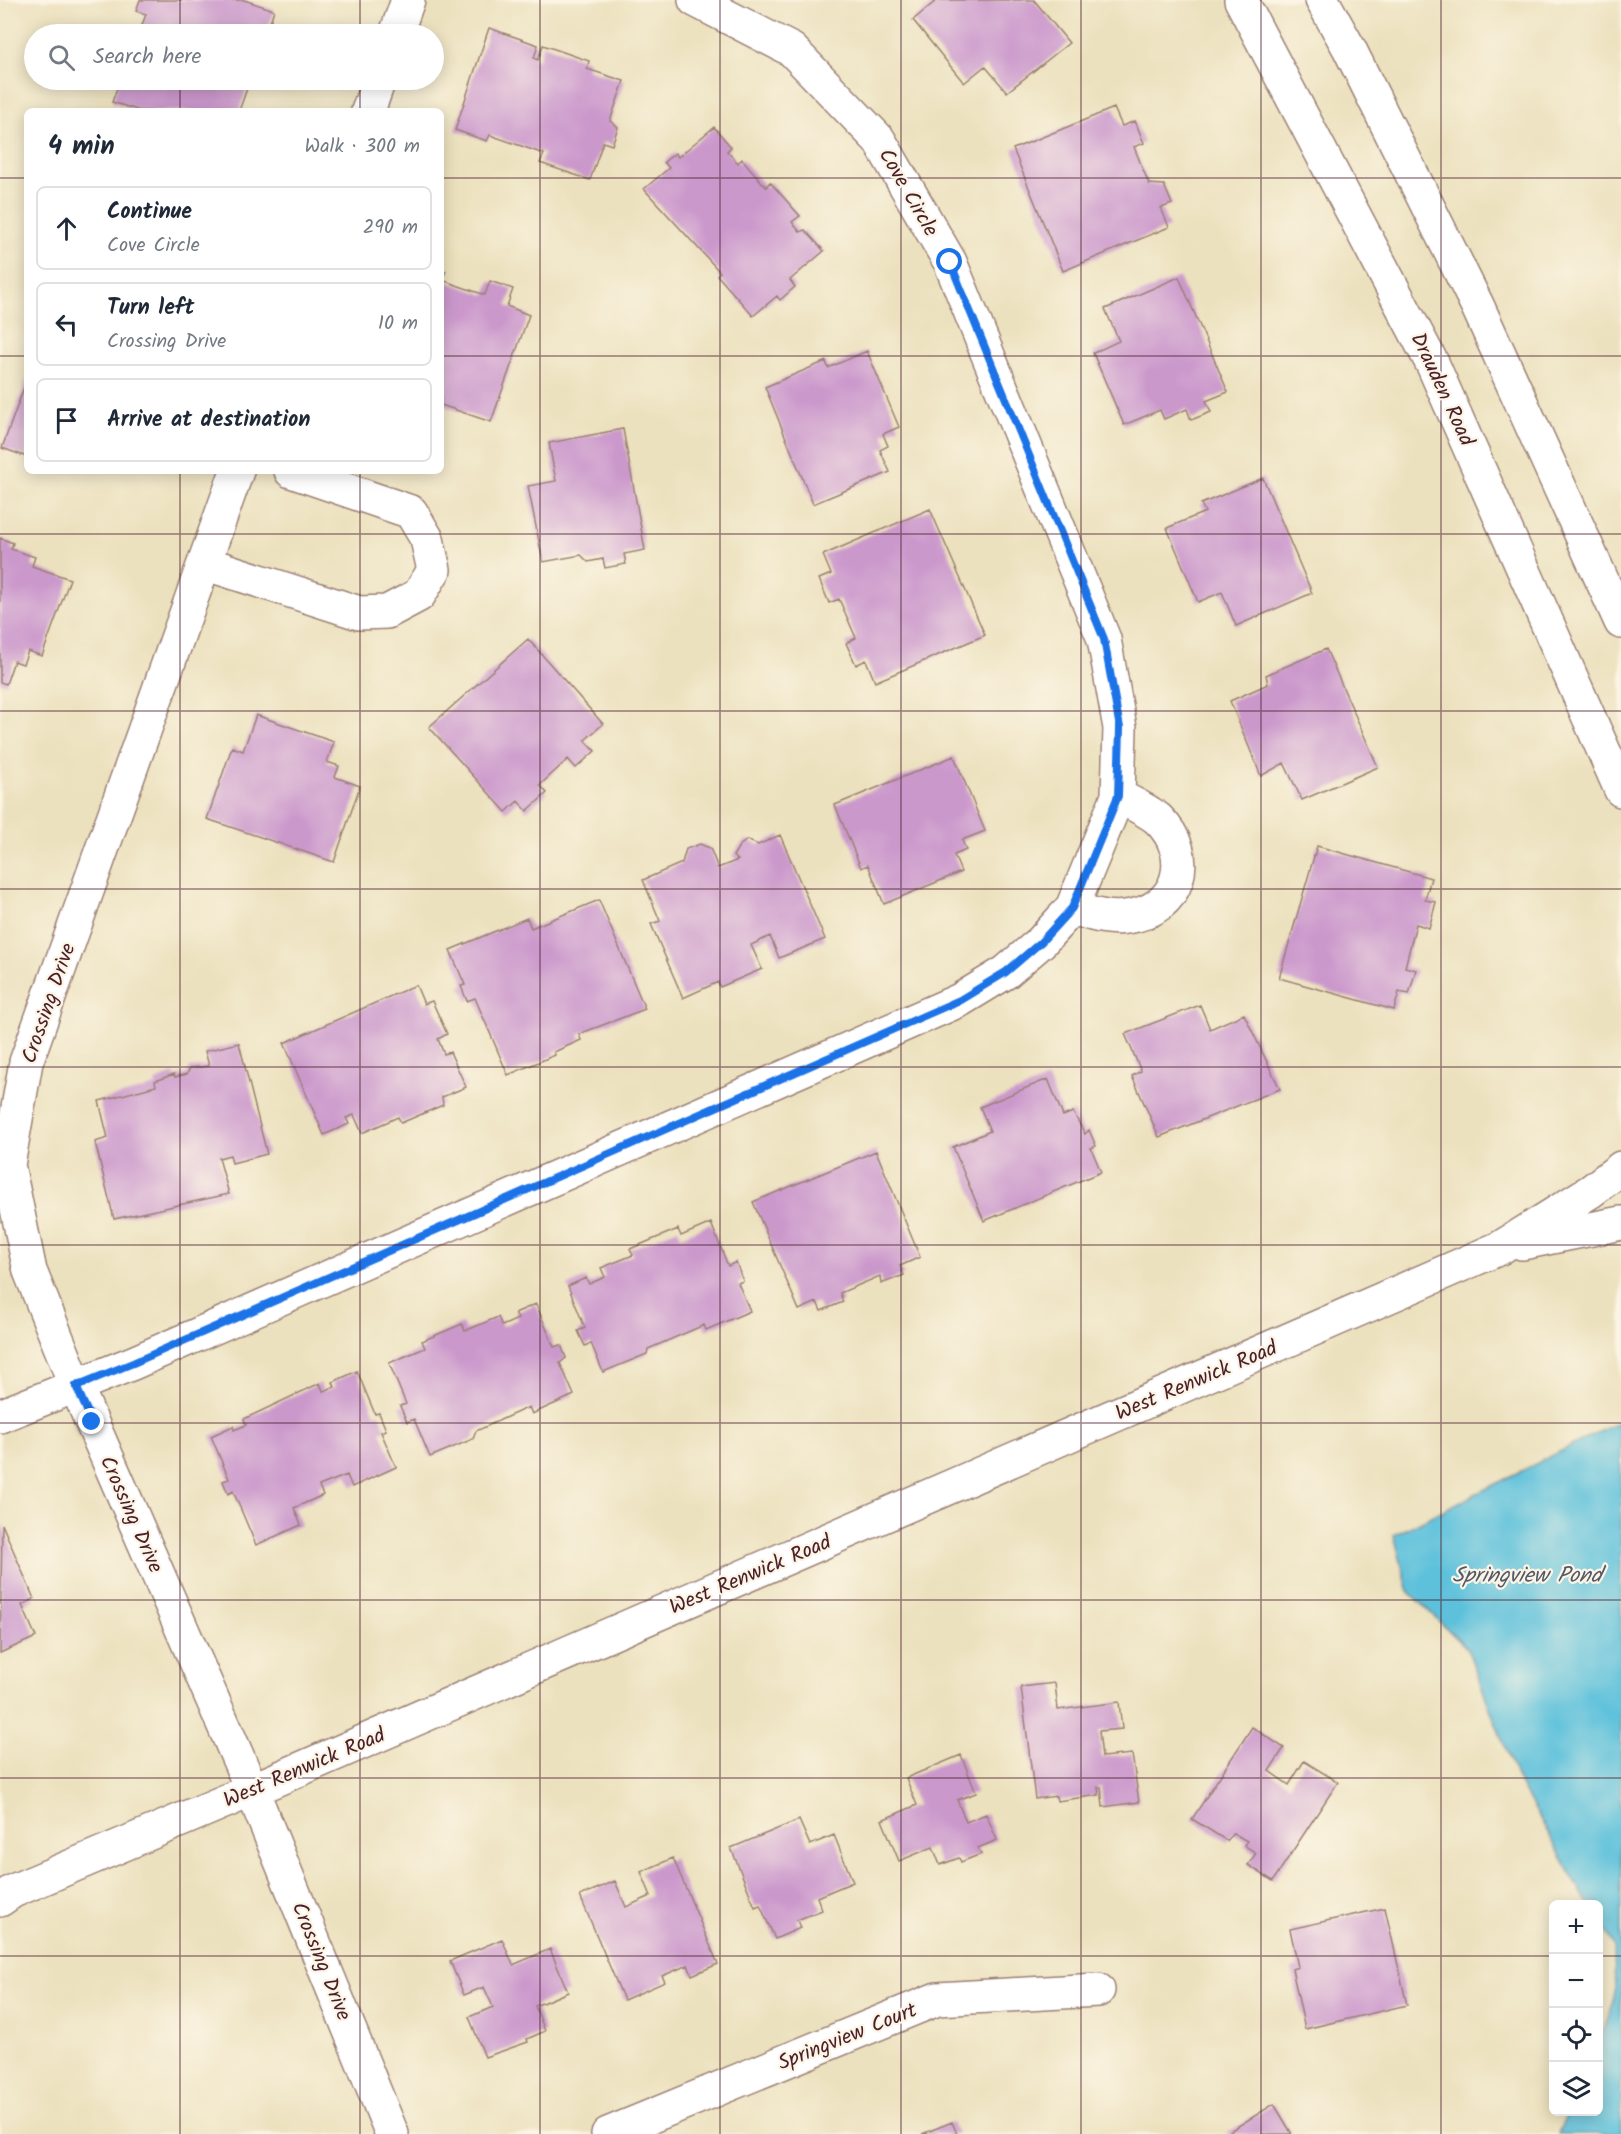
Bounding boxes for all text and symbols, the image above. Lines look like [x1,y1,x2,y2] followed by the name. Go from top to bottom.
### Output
[24,24,444,90] search box
[93,40,201,75] text: Search here
[45,41,78,74] icon: search
[48,126,115,168] text: 4 min
[305,131,420,163] text: Walk · 300 m
[869,142,947,244] street label: Cove Circle
[107,195,192,230] text: Continue
[50,212,83,245] icon: ahead
[363,212,418,244] text: 290 m
[107,230,200,262] text: Cove Circle
[936,248,962,274] route start
[107,291,194,326] text: Turn left
[50,308,83,341] icon: left
[378,308,418,340] text: 10 m
[107,326,226,358] text: Crossing Drive
[1401,327,1483,452] street label: Drauden Road
[107,403,310,438] text: Arrive at destination
[50,404,83,437] icon: arrive
[13,938,86,1068] street label: Crossing Drive
[1110,1332,1283,1430] street label: West Renwick Road
[78,1408,104,1434] route end
[90,1451,171,1579] street label: Crossing Drive
[664,1526,837,1624] street label: West Renwick Road
[1452,1559,1607,1594] water label: Springview Pond
[218,1719,391,1817] street label: West Renwick Road
[282,1897,360,2026] street label: Crossing Drive
[1549,1900,1603,2116] map controls
[1549,1900,1603,1954] button: +
[1549,1954,1603,2008] button: −
[773,1994,923,2080] street label: Springview Court
[1549,2008,1603,2062] button: locate
[1549,2062,1603,2116] button: layers

